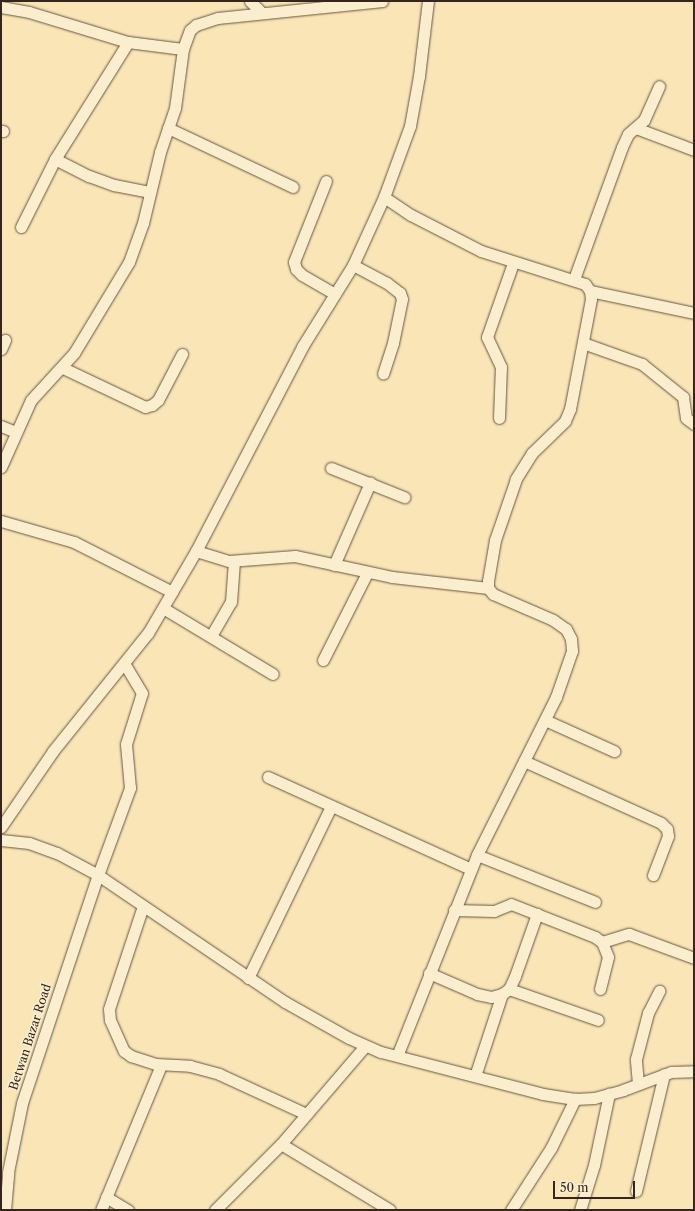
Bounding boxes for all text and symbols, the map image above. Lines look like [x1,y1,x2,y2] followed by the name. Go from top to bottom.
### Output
[6,982,54,1092] street label: Betwan Bazar Road
[555,1173,637,1199] scale bar
[560,1180,589,1195] text: 50 m

